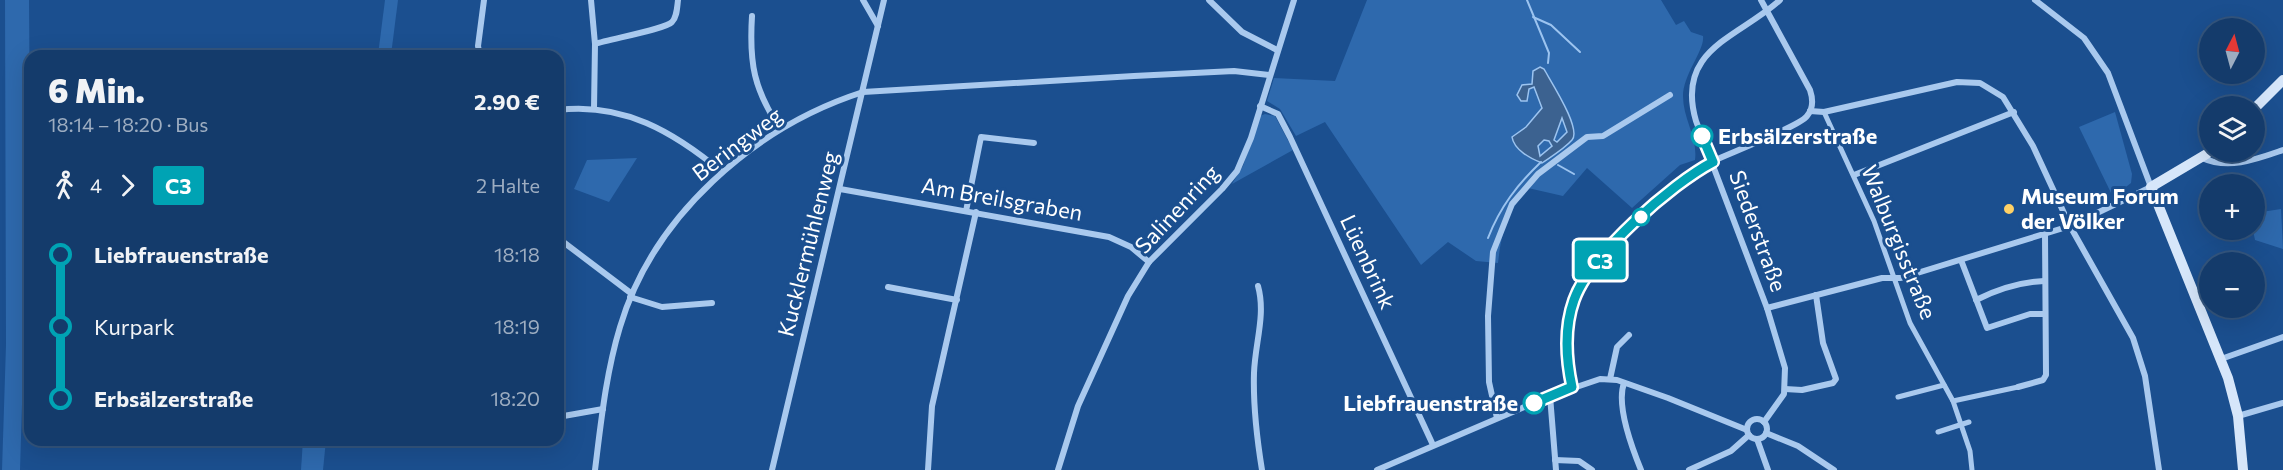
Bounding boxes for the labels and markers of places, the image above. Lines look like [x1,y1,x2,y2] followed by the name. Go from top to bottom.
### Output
[1718,122,1877,149] place label: Erbsälzerstraße
[1691,125,1713,147] marker: Erbsälzerstraße
[2021,182,2179,234] place label: Museum Forum der Völker
[2002,202,2016,216] marker: Museum Forum der Völker
[1632,208,1650,226] unlabelled marker
[1343,389,1518,416] place label: Liebfrauenstraße
[1523,392,1545,414] marker: Liebfrauenstraße

